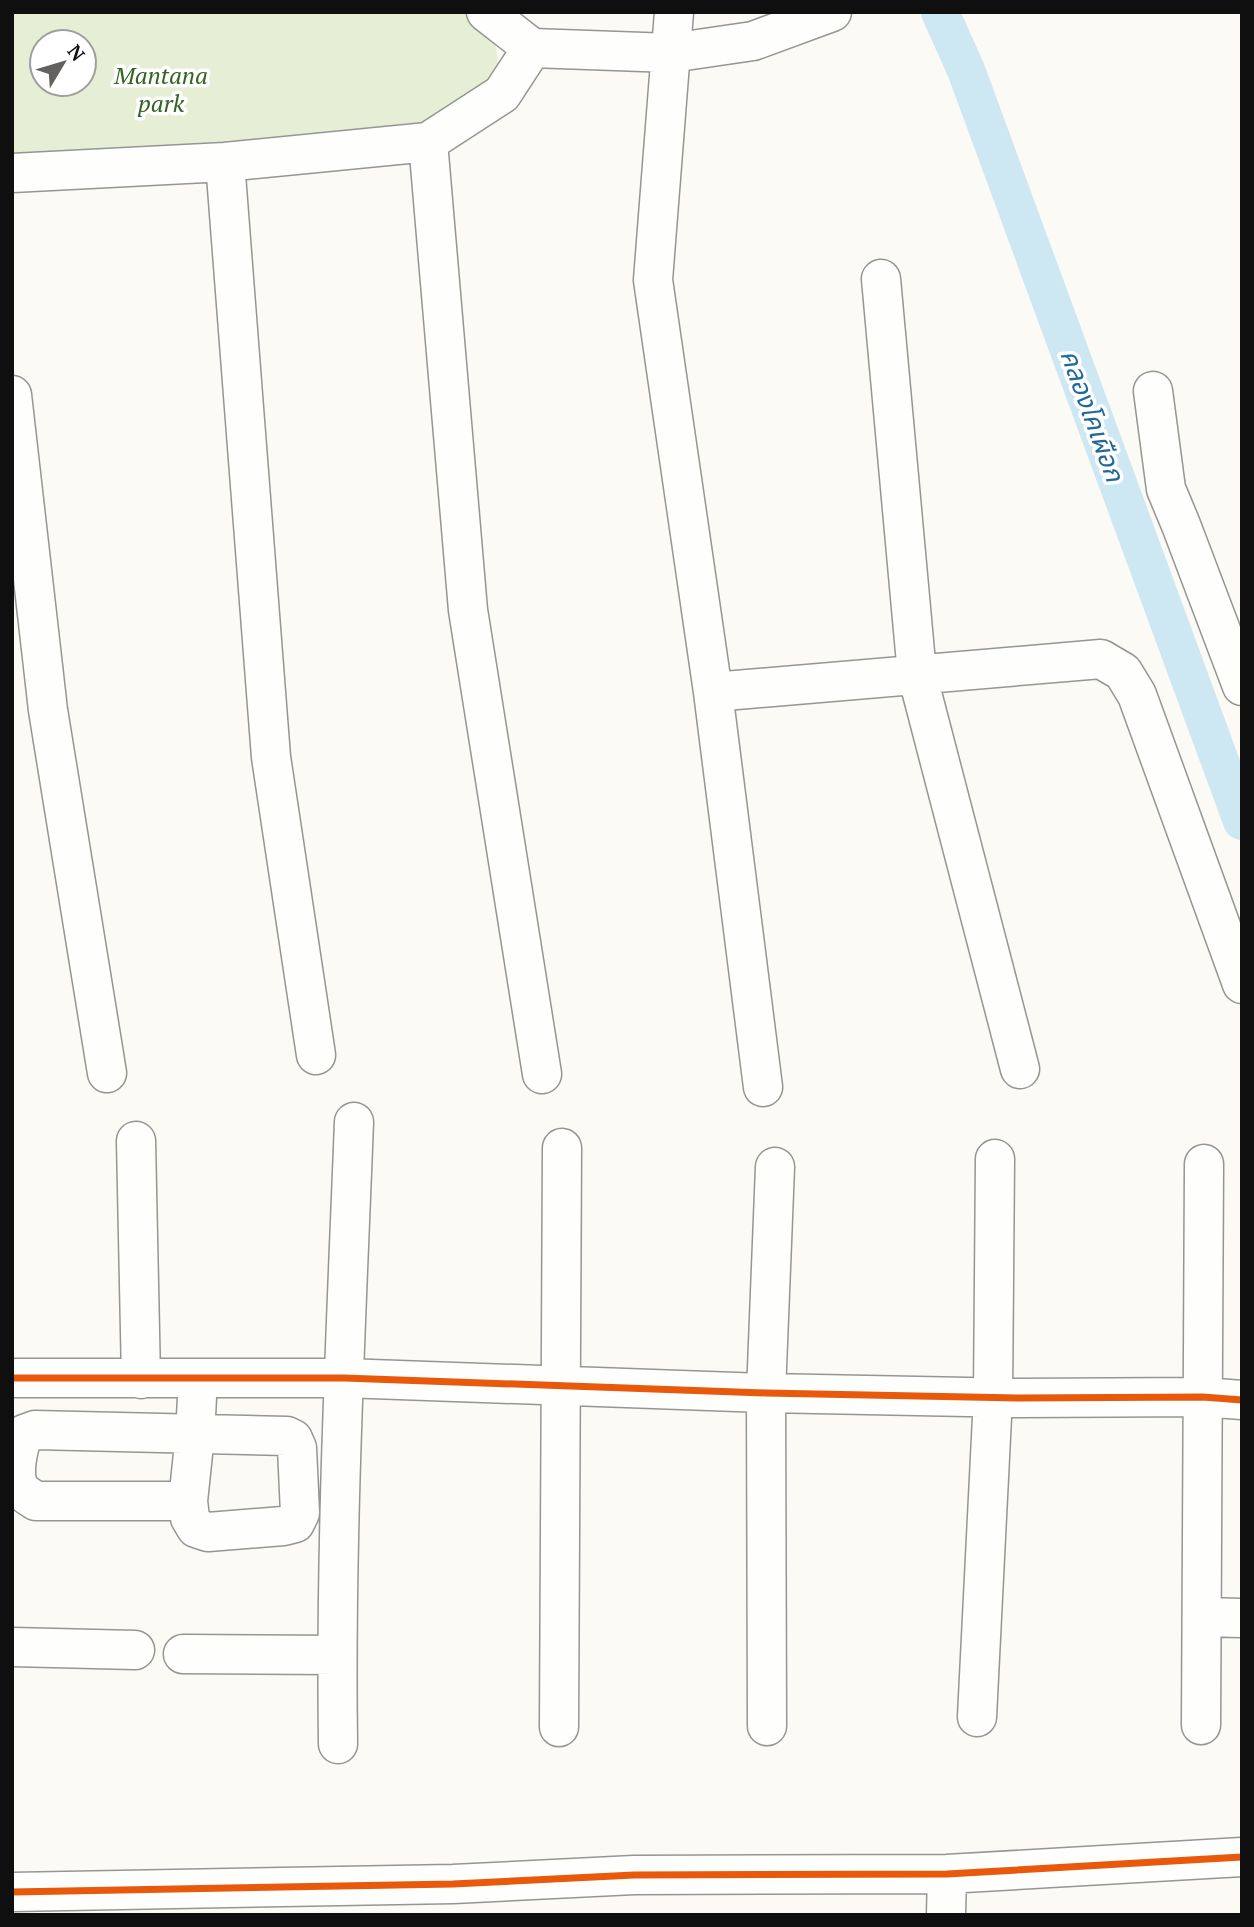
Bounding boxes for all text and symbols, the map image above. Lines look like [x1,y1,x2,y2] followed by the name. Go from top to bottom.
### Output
[28,28,98,98] north arrow
[63,39,91,66] text: N
[113,59,208,119] park label: Mantana park
[1053,344,1133,487] water label: คลองโคเผือก

